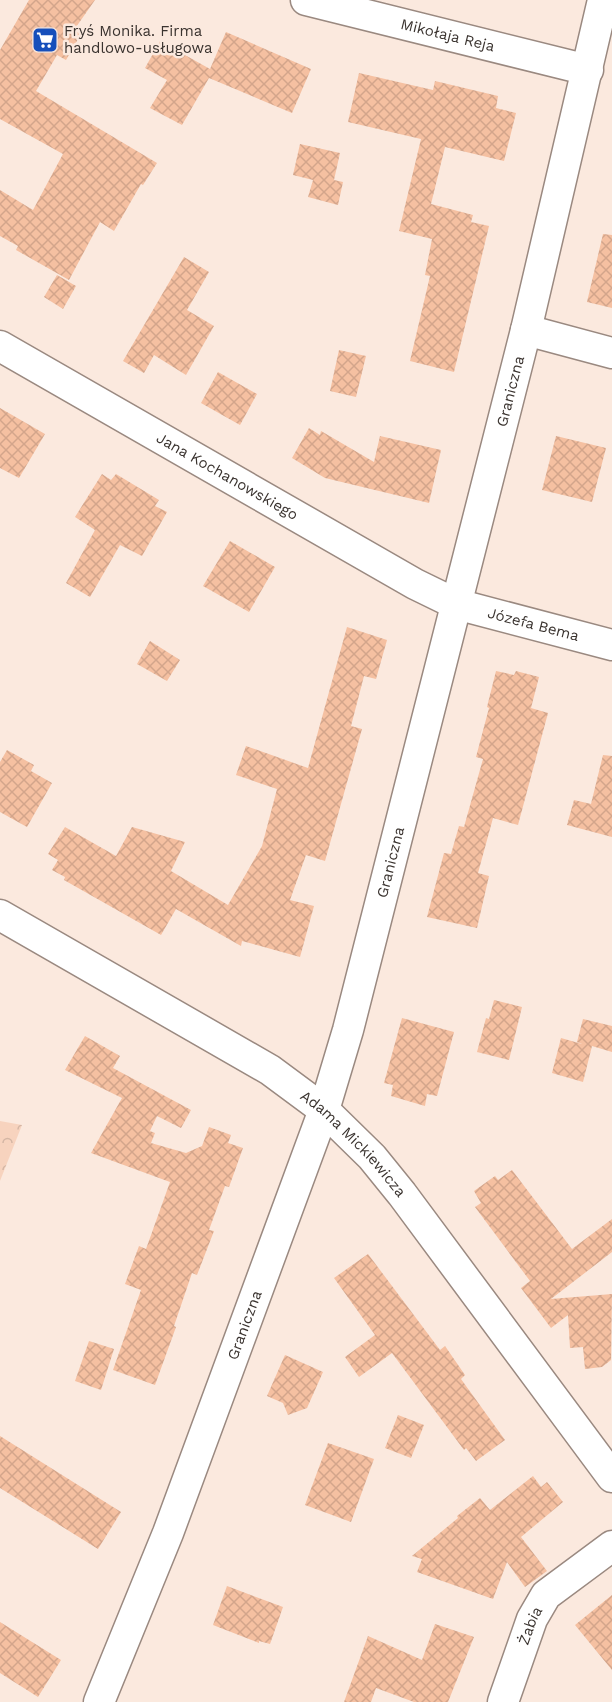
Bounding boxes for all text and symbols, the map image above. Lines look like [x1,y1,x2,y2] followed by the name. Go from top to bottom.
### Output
[399,15,497,56] street label: Mikołaja Reja
[64,22,213,57] place label: Fryś Monika. Firma handlowo-usługowa
[30,25,60,55] supermarket icon: Fryś Monika. Firma handlowo-usługowa
[493,353,528,429] street label: Graniczna
[153,429,301,524] street label: Jana Kochanowskiego
[486,604,581,645] street label: Józefa Bema
[373,824,408,900] street label: Graniczna
[297,1087,410,1201] street label: Adama Mickiewicza
[224,1287,266,1362] street label: Graniczna
[515,1603,547,1647] street label: Żabia

